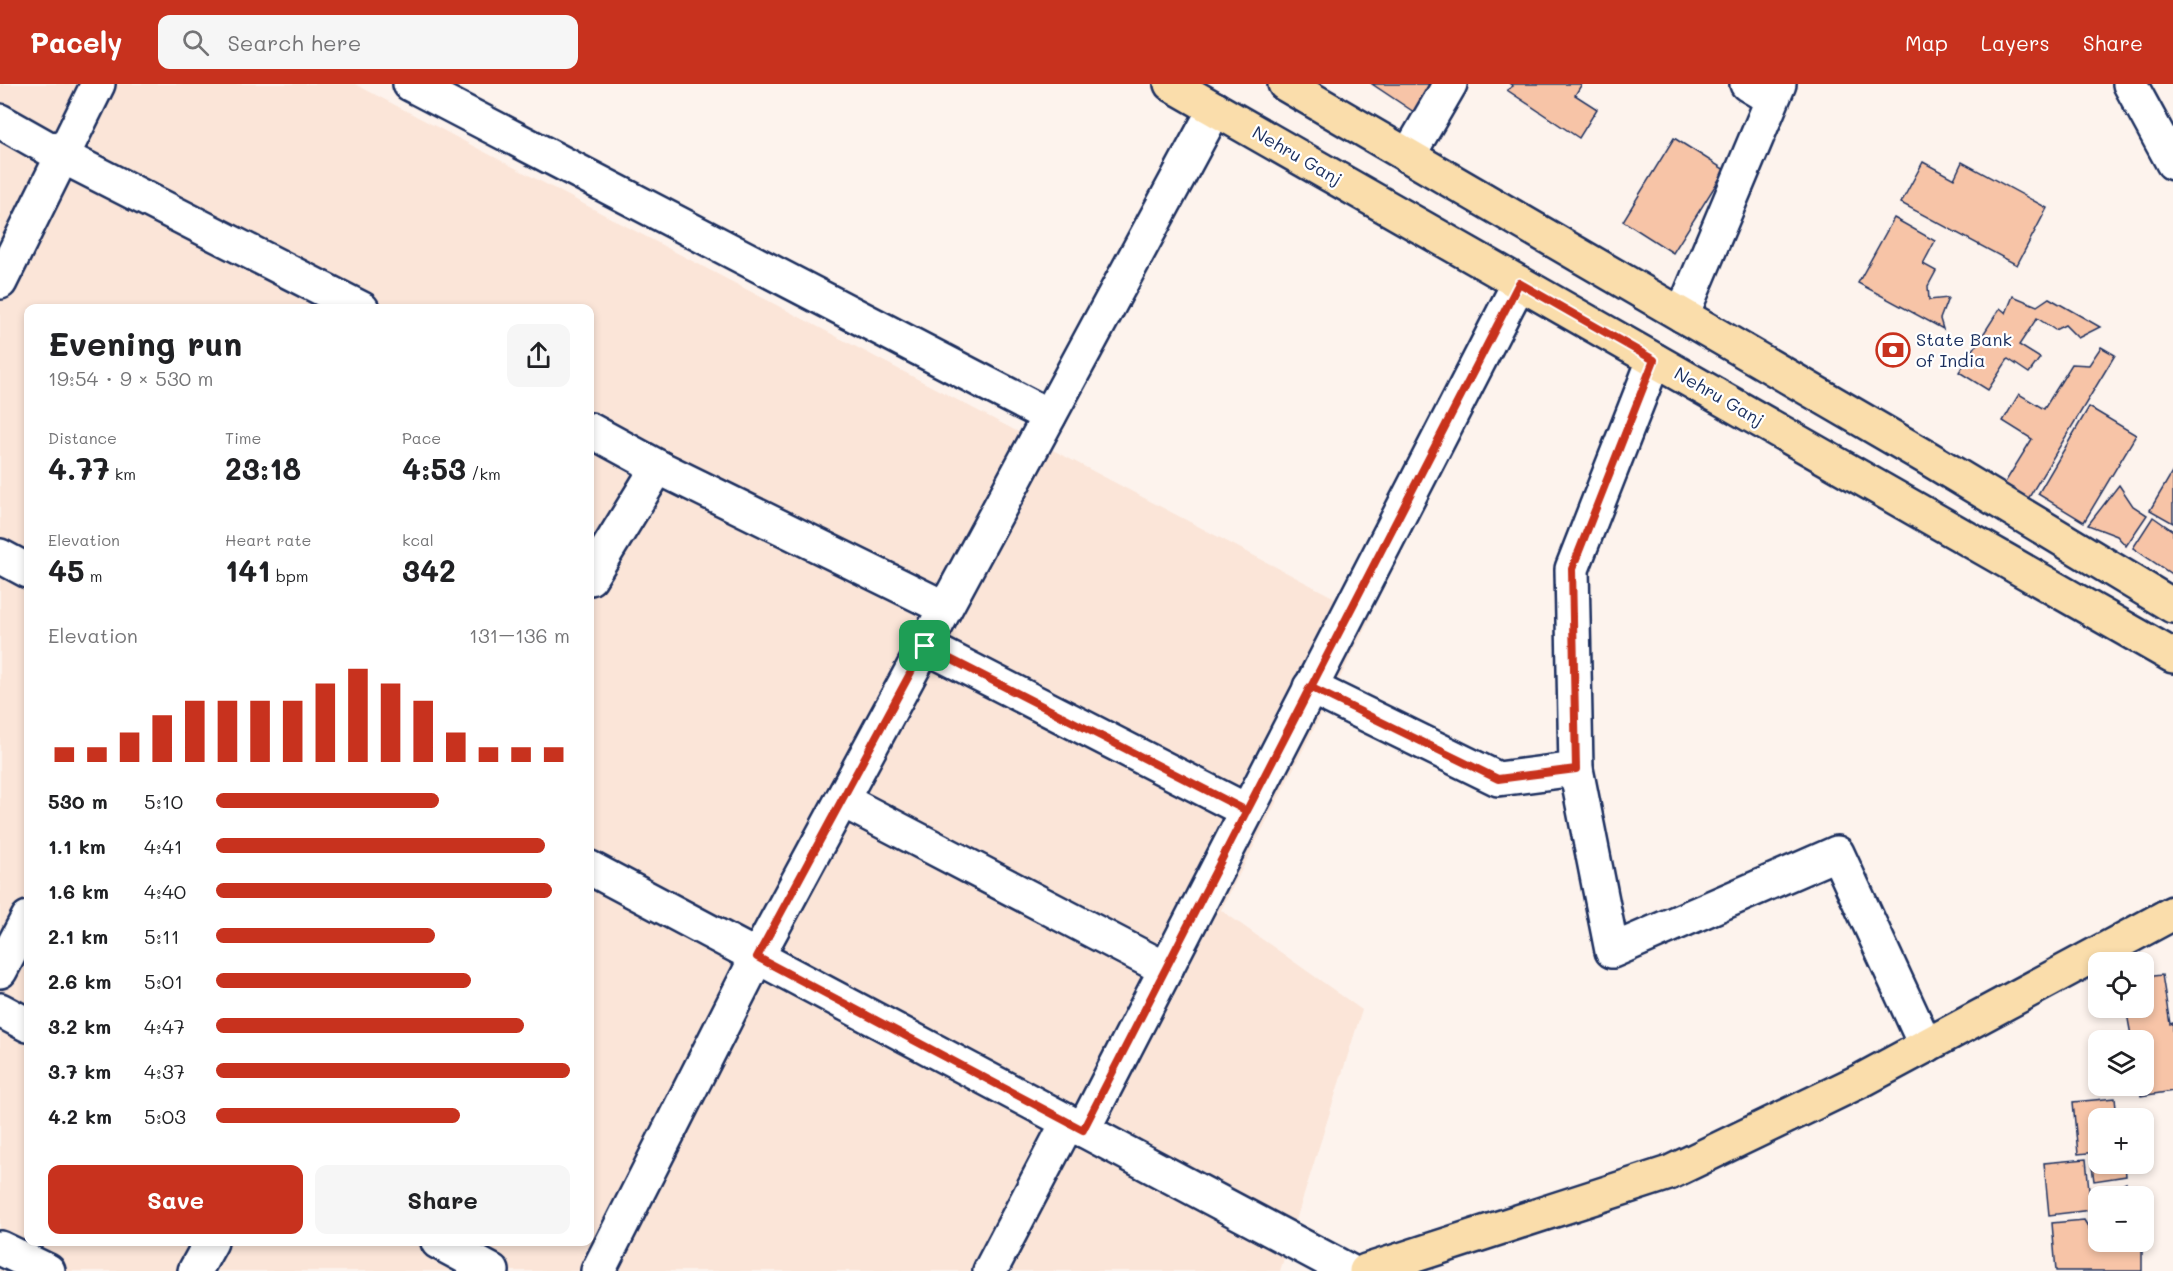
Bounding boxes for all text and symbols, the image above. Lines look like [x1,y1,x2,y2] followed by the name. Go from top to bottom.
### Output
[158,15,578,69] search box
[30,24,122,60] text: Pacely
[179,26,212,59] icon: search
[227,28,361,57] text: Search here
[1905,29,1948,56] text: Map
[1981,29,2050,56] text: Layers
[2083,29,2143,56] text: Share
[1248,120,1347,190] street label: Nehru Ganj
[48,321,242,364] text: Evening run
[507,324,570,387] button: share
[1916,327,2012,372] place label: State Bank of India
[1875,332,1911,368] bank icon: State Bank of India
[1670,361,1769,431] street label: Nehru Ganj
[48,365,213,391] text: 19:54 · 9 × 530 m
[48,427,117,448] text: Distance
[225,427,261,448] text: Time
[402,427,441,448] text: Pace
[48,448,110,488] text: 4.77
[225,448,301,488] text: 23:18
[402,448,466,488] text: 4:53
[110,463,136,484] text: km
[466,463,501,484] text: /km
[48,529,120,550] text: Elevation
[225,529,311,550] text: Heart rate
[402,529,434,550] text: kcal
[48,550,85,590] text: 45
[225,550,271,590] text: 141
[402,550,456,590] text: 342
[85,565,102,586] text: m
[271,565,309,586] text: bpm
[899,620,950,671] pin
[48,622,138,648] text: Elevation
[469,622,570,648] text: 131–136 m
[908,629,941,662] icon: arrive
[48,788,108,814] text: 530 m
[144,788,183,814] text: 5:10
[48,833,106,859] text: 1.1 km
[144,833,183,859] text: 4:41
[48,878,109,904] text: 1.6 km
[144,878,186,904] text: 4:40
[48,923,108,949] text: 2.1 km
[144,923,180,949] text: 5:11
[2088,952,2154,1252] map controls
[2088,952,2154,1018] button: locate
[48,968,111,994] text: 2.6 km
[144,968,183,994] text: 5:01
[48,1013,111,1039] text: 3.2 km
[144,1013,185,1039] text: 4:47
[2088,1030,2154,1096] button: layers
[48,1058,111,1084] text: 3.7 km
[144,1058,185,1084] text: 4:37
[48,1103,112,1129] text: 4.2 km
[144,1103,186,1129] text: 5:03
[2088,1108,2154,1174] button: +
[48,1165,303,1234] button: Save
[315,1165,570,1234] button: Share
[2088,1186,2154,1252] button: −

